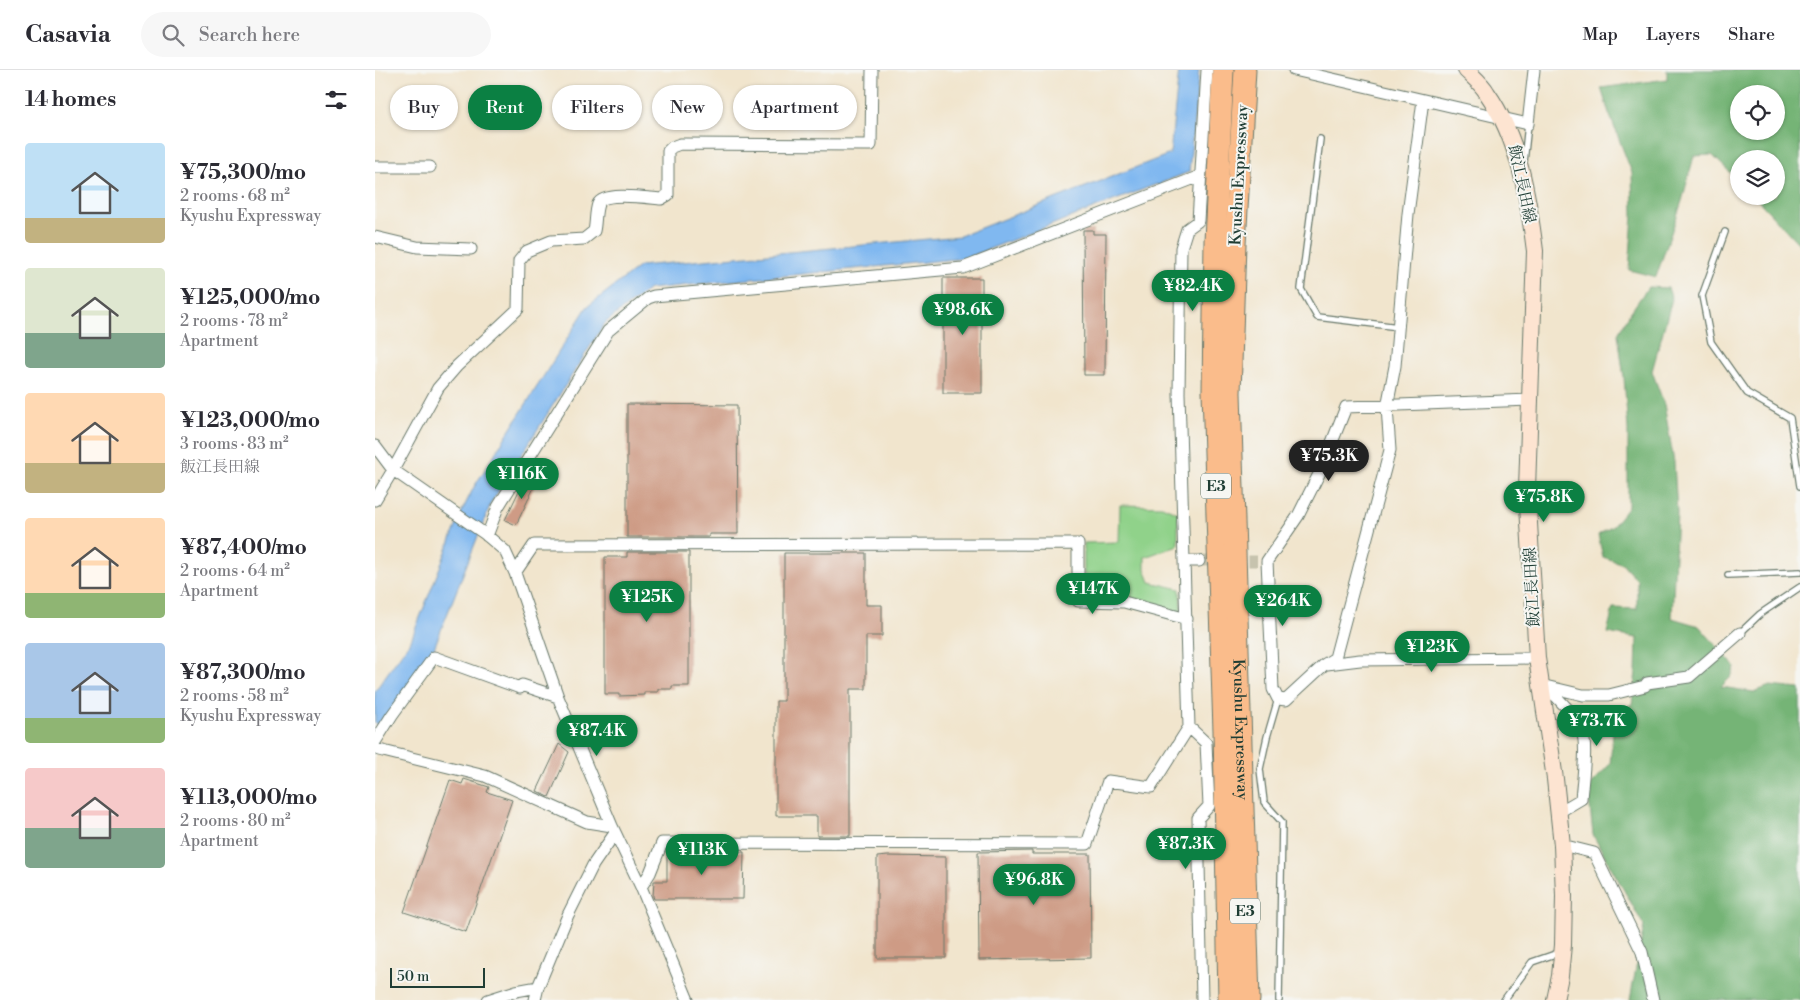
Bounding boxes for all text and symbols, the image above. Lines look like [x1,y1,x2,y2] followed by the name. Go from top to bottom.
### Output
[141,12,491,57] search box
[25,20,111,50] text: Casavia
[159,21,187,49] icon: search
[199,23,300,47] text: Search here
[1583,23,1618,46] text: Map
[1646,23,1700,46] text: Layers
[1728,23,1775,46] text: Share
[390,85,458,130] chip: Buy
[468,85,542,130] chip: Rent
[552,85,642,130] chip: Filters
[652,85,723,130] chip: New
[733,85,857,130] chip: Apartment
[1730,85,1785,205] map controls
[1730,85,1785,140] button: locate
[322,86,350,114] icon: filters
[25,87,116,113] text: 14 homes
[1225,104,1253,246] street label: Kyushu Expressway
[1504,143,1540,225] street label: 飯江長田線
[1730,150,1785,205] button: layers
[180,160,306,186] text: ¥75,300/mo
[65,163,125,223] icon: home
[180,186,290,206] text: 2 rooms · 68 m²
[180,206,321,226] text: Kyushu Expressway
[1152,270,1234,312] pin: ¥82.4K
[1163,276,1223,296] text: ¥82.4K
[180,285,320,311] text: ¥125,000/mo
[65,288,125,348] icon: home
[922,294,1004,336] pin: ¥98.6K
[933,300,993,320] text: ¥98.6K
[180,311,288,331] text: 2 rooms · 78 m²
[180,331,259,351] text: Apartment
[180,408,320,434] text: ¥123,000/mo
[65,413,125,473] icon: home
[180,434,289,454] text: 3 rooms · 83 m²
[1288,440,1370,482] pin: ¥75.3K
[1300,446,1358,466] text: ¥75.3K
[180,457,260,477] text: 飯江長田線
[487,458,557,500] pin: ¥116K
[497,464,547,484] text: ¥116K
[1201,474,1231,498] road number: E3
[1503,480,1585,523] pin: ¥75.8K
[1515,487,1573,507] text: ¥75.8K
[180,535,307,561] text: ¥87,400/mo
[65,538,125,598] icon: home
[1520,547,1544,627] street label: 飯江長田線
[180,561,290,581] text: 2 rooms · 64 m²
[1058,572,1128,615] pin: ¥147K
[1067,579,1119,599] text: ¥147K
[612,580,682,623] pin: ¥125K
[180,581,259,601] text: Apartment
[1248,584,1318,627] pin: ¥264K
[620,587,674,607] text: ¥125K
[1255,591,1311,611] text: ¥264K
[1397,630,1467,673] pin: ¥123K
[1406,637,1458,657] text: ¥123K
[1228,658,1253,801] street label: Kyushu Expressway
[180,660,306,686] text: ¥87,300/mo
[65,663,125,723] icon: home
[180,686,289,706] text: 2 rooms · 58 m²
[1556,704,1638,747] pin: ¥73.7K
[180,706,321,726] text: Kyushu Expressway
[1568,711,1626,731] text: ¥73.7K
[556,714,638,757] pin: ¥87.4K
[568,721,626,741] text: ¥87.4K
[180,785,317,811] text: ¥113,000/mo
[65,788,125,848] icon: home
[180,811,291,831] text: 2 rooms · 80 m²
[1145,828,1227,870] pin: ¥87.3K
[180,831,259,851] text: Apartment
[667,834,737,876] pin: ¥113K
[1157,834,1215,854] text: ¥87.3K
[677,840,727,860] text: ¥113K
[993,864,1075,906] pin: ¥96.8K
[1004,870,1064,890] text: ¥96.8K
[1230,898,1260,924] road number: E3
[390,965,485,988] scale bar
[397,968,429,986] text: 50 m

